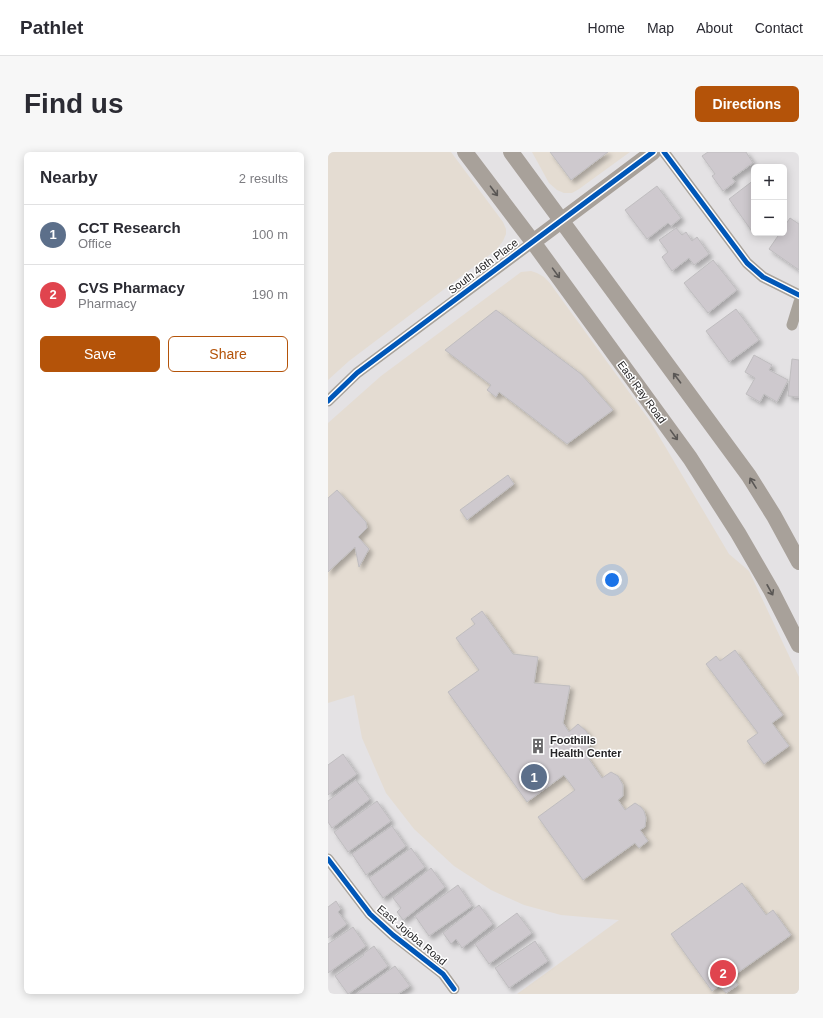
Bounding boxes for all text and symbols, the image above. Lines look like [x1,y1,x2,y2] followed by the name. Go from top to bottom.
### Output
[20,17,83,38] text: Pathlet
[588,20,625,36] text: Home
[647,20,674,36] text: Map
[696,20,733,36] text: About
[755,20,803,36] text: Contact
[695,86,799,122] button: Directions
[24,88,124,119] text: Find us
[751,164,787,236] map controls
[751,164,787,200] button: +
[40,168,98,187] text: Nearby
[239,171,288,186] text: 2 results
[490,185,499,196] one-way arrow
[751,200,787,236] button: −
[78,219,181,236] text: CCT Research
[49,227,57,242] text: 1
[252,227,288,242] text: 100 m
[78,236,112,251] text: Office
[446,236,520,296] street label: South 46th Place
[552,268,560,279] one-way arrow
[78,279,185,296] text: CVS Pharmacy
[49,287,57,302] text: 2
[252,287,288,302] text: 190 m
[78,296,137,311] text: Pharmacy
[40,336,160,372] button: Save
[168,336,288,372] button: Share
[615,359,669,425] street label: East Ray Road
[673,372,681,383] one-way arrow
[669,429,678,440] one-way arrow
[749,478,757,489] one-way arrow
[602,570,622,590] your location
[767,584,775,596] one-way arrow
[550,734,622,759] place label: Foothills Health Center
[529,737,547,755] building icon: Foothills Health Center
[521,762,547,792] pin: 1
[375,902,449,968] street label: East Jojoba Road
[710,958,736,988] pin: 2

